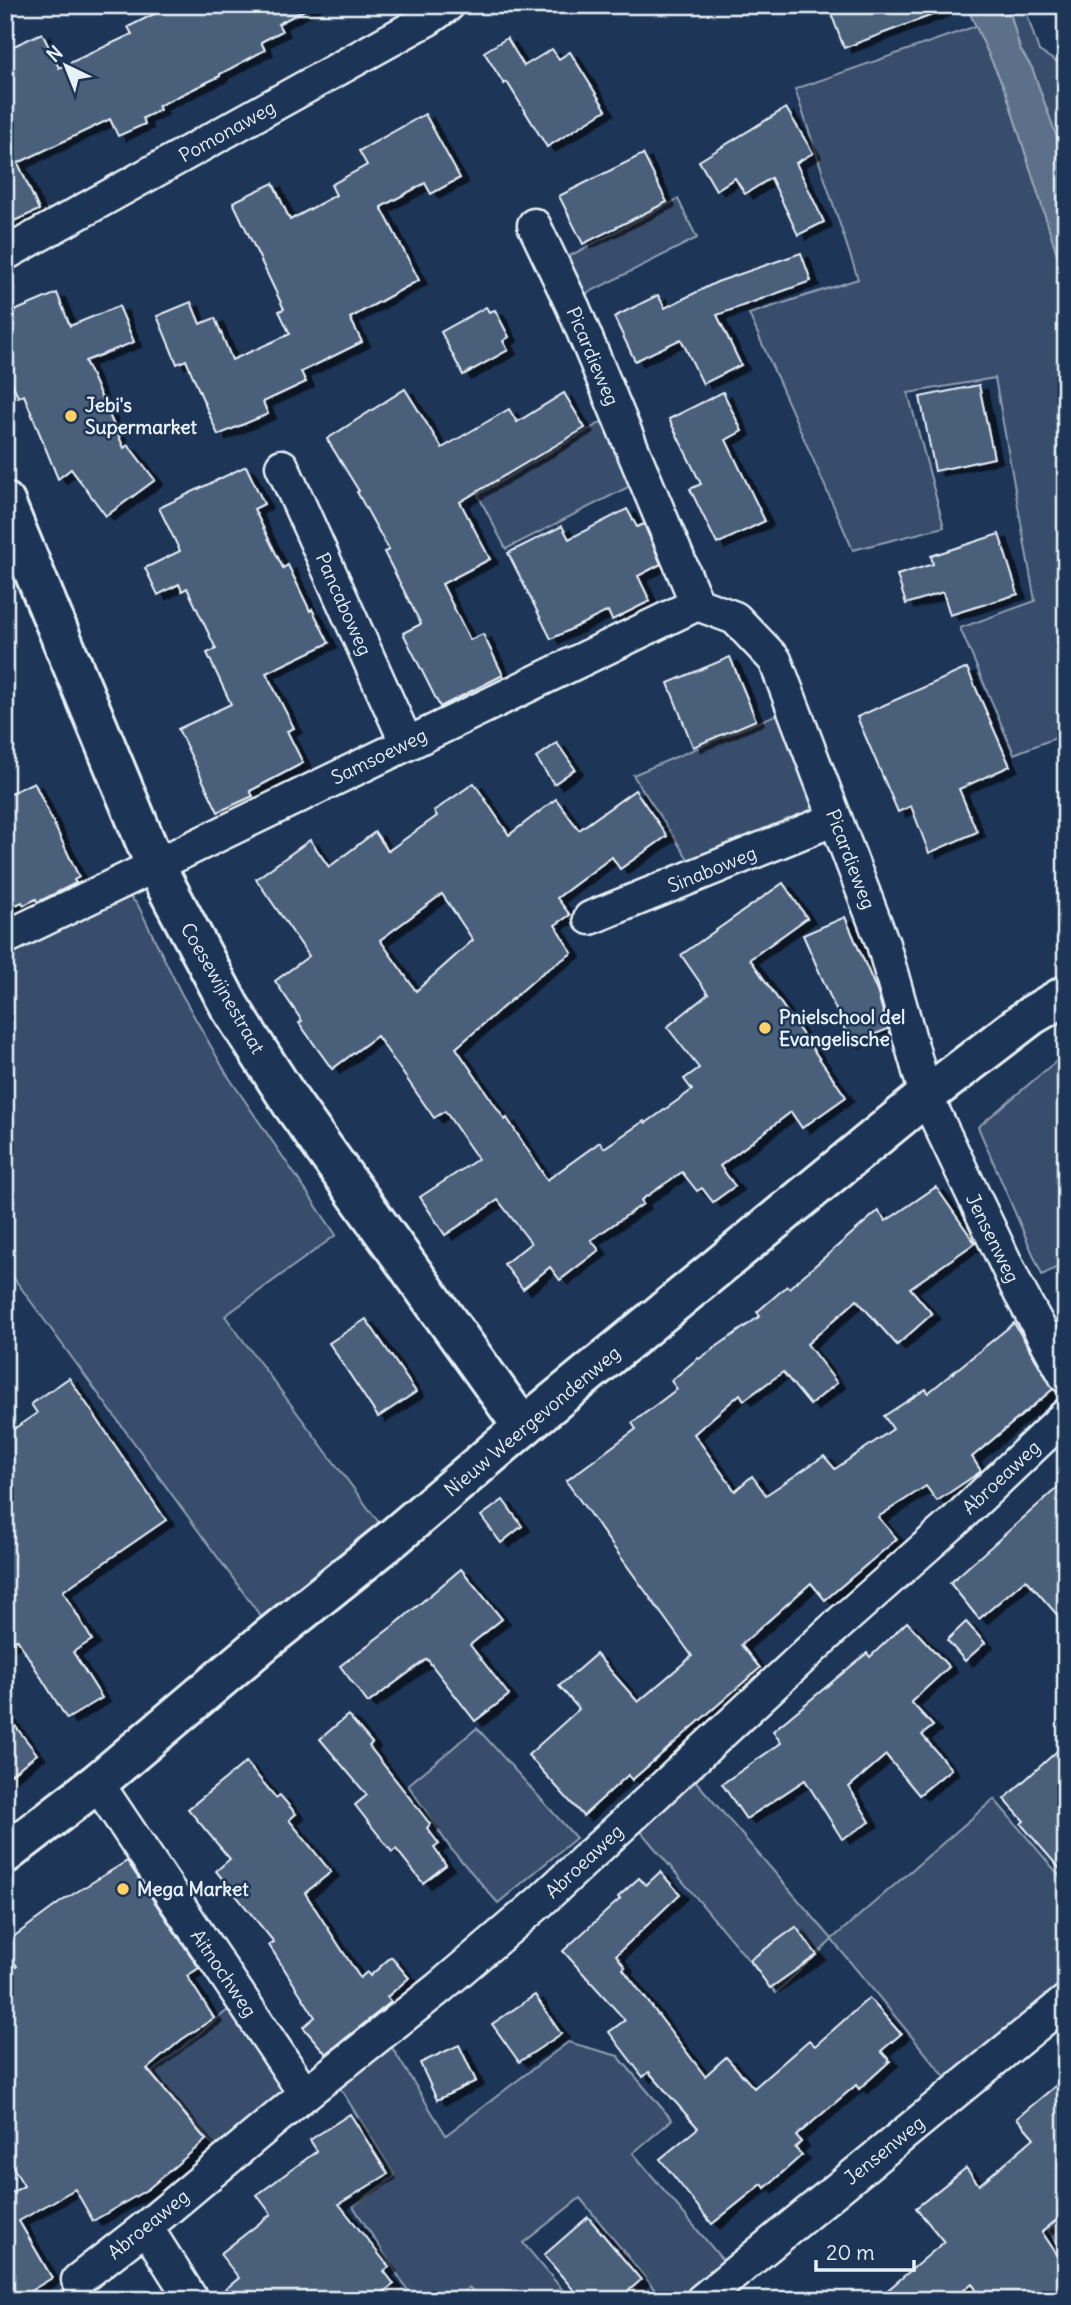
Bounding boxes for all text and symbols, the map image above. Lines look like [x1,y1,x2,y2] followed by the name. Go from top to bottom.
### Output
[32,32,102,102] north arrow
[41,40,67,67] text: N
[175,95,279,167] street label: Pomonaweg
[561,303,625,409] street label: Picardieweg
[85,393,198,439] place label: Jebi's Supermarket
[63,408,79,424] marker: Jebi's Supermarket
[311,549,377,659] street label: Pancaboweg
[327,723,431,789] street label: Samsoeweg
[821,806,881,912] street label: Picardieweg
[664,840,760,898] street label: Sinaboweg
[176,918,270,1058] street label: Coesewijnestraat
[779,1005,905,1051] place label: Pnielschool del Evangelische
[757,1020,773,1036] marker: Pnielschool del Evangelische
[961,1189,1025,1287] street label: Jensenweg
[439,1340,625,1502] street label: Nieuw Weergevondenweg
[957,1435,1045,1519] street label: Abroeaweg
[540,1819,628,1903] street label: Abroeaweg
[137,1877,249,1901] place label: Mega Market
[115,1881,131,1897] marker: Mega Market
[186,1924,262,2022] street label: Aitnochweg
[839,2110,929,2190] street label: Jensenweg
[102,2184,194,2264] street label: Abroeaweg
[816,2228,914,2272] scale bar
[826,2239,875,2266] text: 20 m

